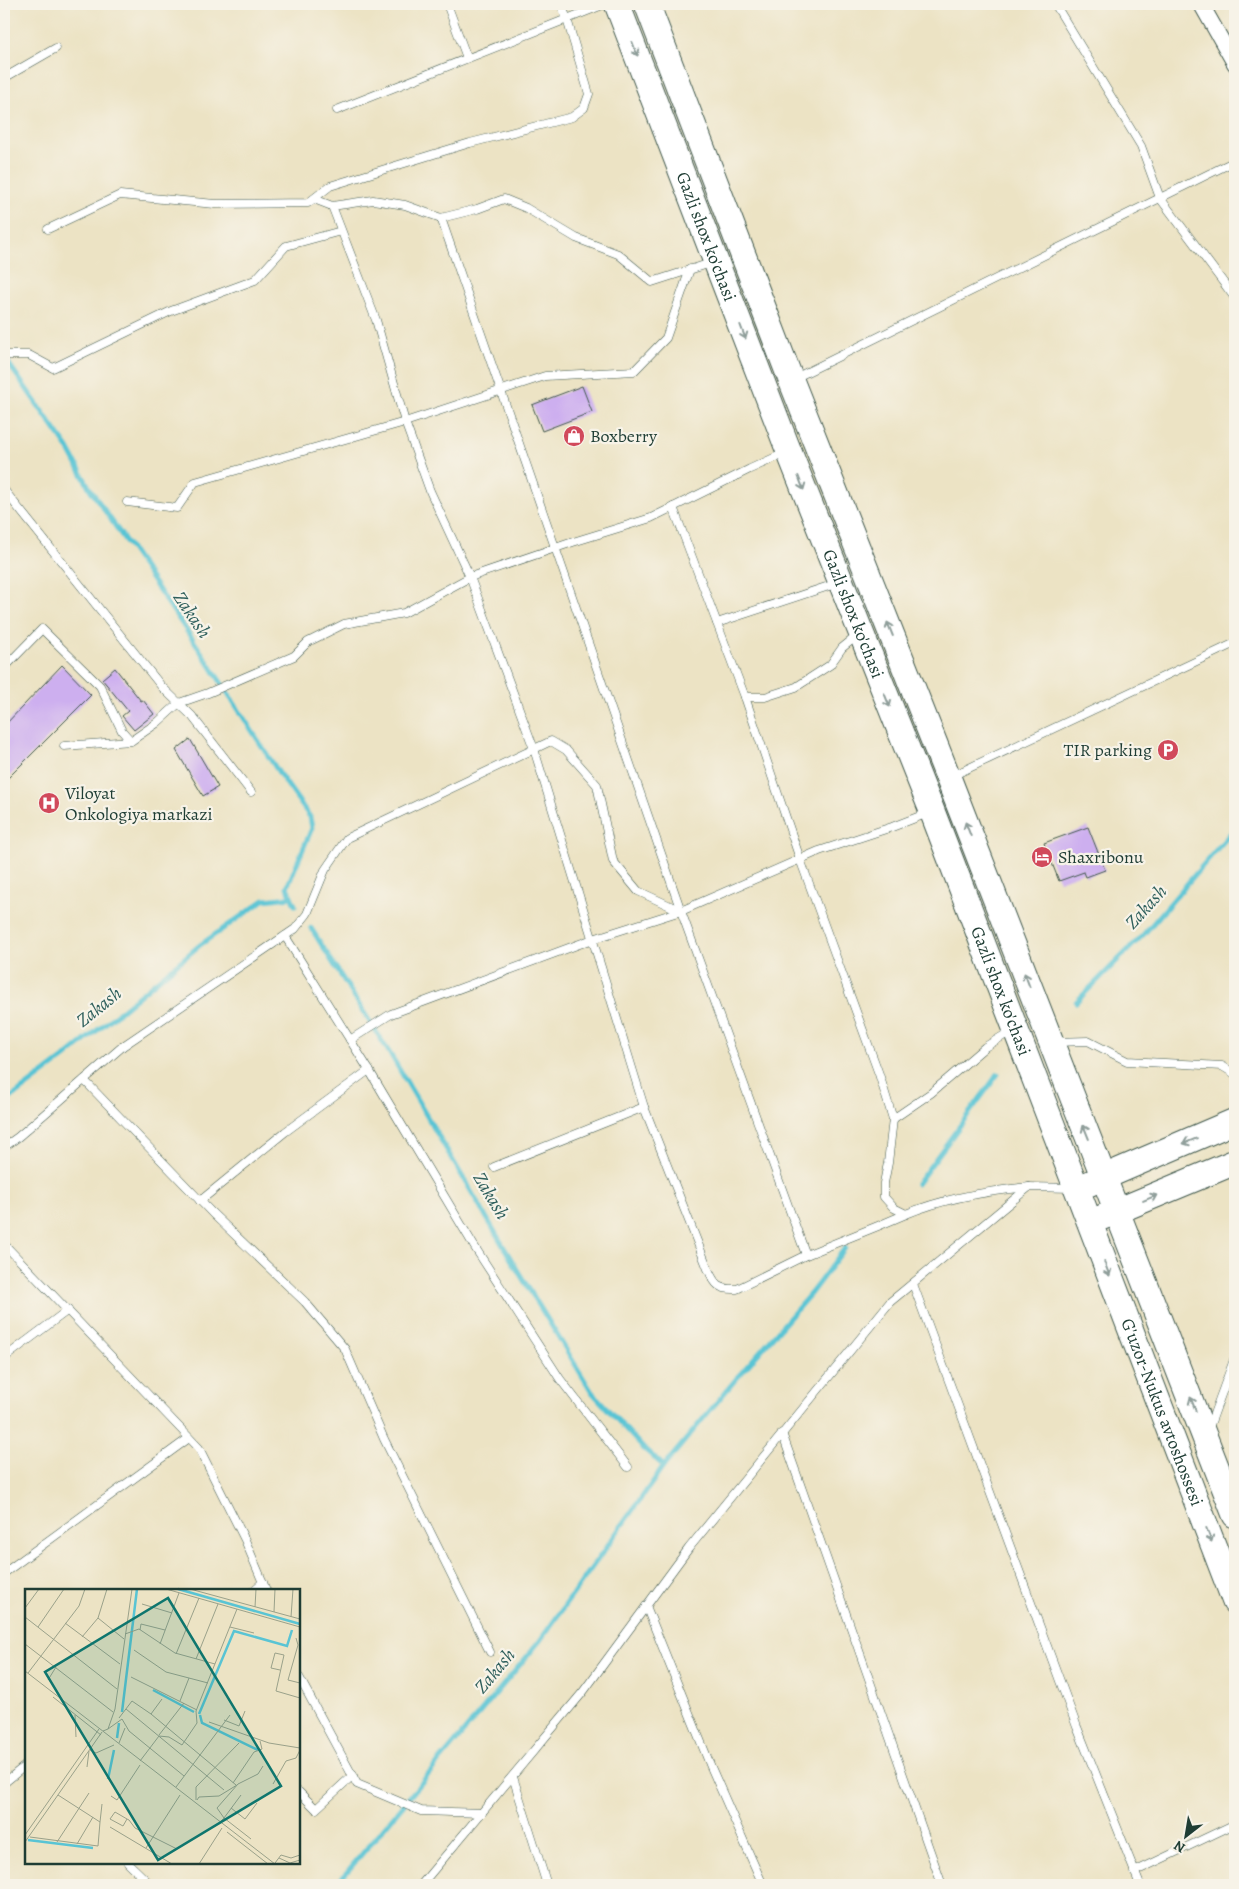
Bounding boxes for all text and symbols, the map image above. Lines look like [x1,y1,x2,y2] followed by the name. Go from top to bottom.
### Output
[631,41,640,56] one-way arrow
[671,168,742,305] street label: Gazli shox ko'chasi
[739,324,748,339] one-way arrow
[562,424,586,448] shop icon: Boxberry
[590,424,658,448] place label: Boxberry
[797,475,807,490] one-way arrow
[817,546,890,682] street label: Gazli shox ko'chasi
[167,586,217,644] water label: Zakash
[884,622,894,637] one-way arrow
[883,691,892,707] one-way arrow
[1063,738,1152,762] place label: TIR parking
[1156,738,1180,762] parking icon: TIR parking
[64,781,213,826] place label: Viloyat Onkologiya markazi
[37,791,61,815] hospital icon: Viloyat Onkologiya markazi
[963,822,972,837] one-way arrow
[1030,845,1054,869] hotel icon: Shaxribonu
[1058,845,1144,869] place label: Shaxribonu
[1119,879,1173,935] water label: Zakash
[965,923,1037,1059] street label: Gazli shox ko'chasi
[1021,973,1030,988] one-way arrow
[71,981,127,1033] water label: Zakash
[1081,1125,1090,1140] one-way arrow
[1183,1137,1198,1146] one-way arrow
[467,1167,515,1225] water label: Zakash
[1143,1192,1158,1201] one-way arrow
[1103,1260,1112,1276] one-way arrow
[1115,1315,1209,1509] street label: G'uzor-Nukus avtoshossesi
[1188,1397,1197,1412] one-way arrow
[1205,1526,1214,1542] one-way arrow
[25,1589,300,1864] inset map
[469,1643,521,1699] water label: Zakash
[1162,1812,1212,1862] north arrow
[1170,1836,1189,1857] text: N

